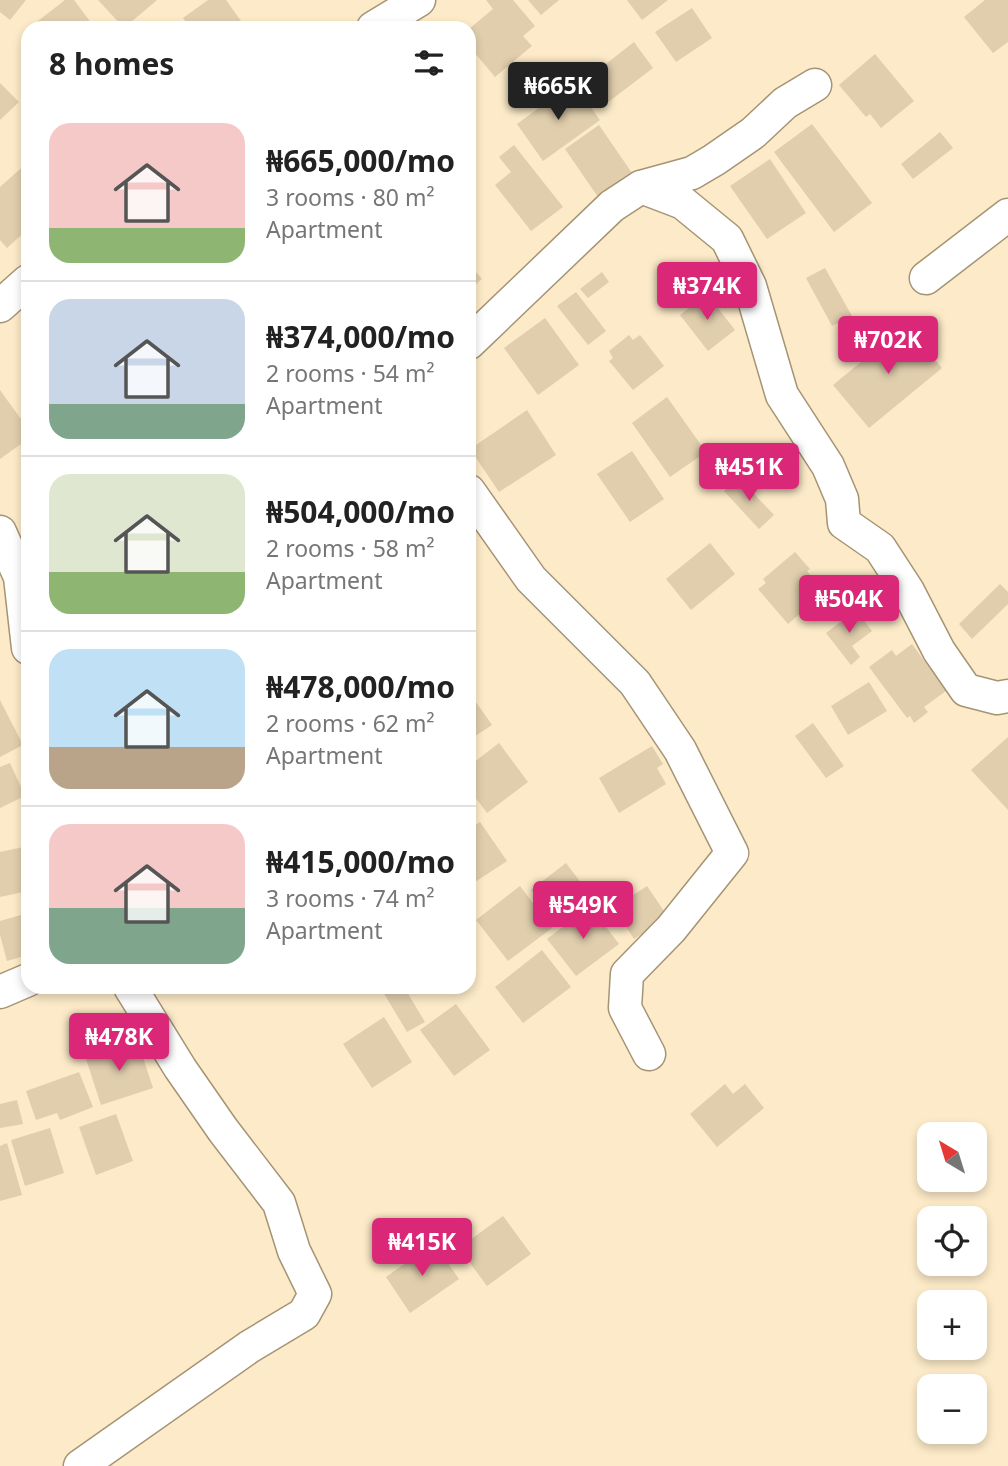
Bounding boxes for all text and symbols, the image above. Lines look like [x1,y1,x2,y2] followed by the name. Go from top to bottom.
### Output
[49,43,174,84] text: 8 homes
[410,44,448,82] icon: filters
[509,62,607,122] pin: ₦665K
[524,69,592,101] text: ₦665K
[266,140,455,181] text: ₦665,000/mo
[105,151,189,235] icon: home
[266,181,435,213] text: 3 rooms · 80 m²
[266,213,383,245] text: Apartment
[658,262,756,322] pin: ₦374K
[673,269,741,301] text: ₦374K
[266,316,455,357] text: ₦374,000/mo
[839,316,937,376] pin: ₦702K
[854,323,922,355] text: ₦702K
[105,327,189,411] icon: home
[266,357,435,389] text: 2 rooms · 54 m²
[266,389,383,421] text: Apartment
[700,444,798,503] pin: ₦451K
[715,450,783,482] text: ₦451K
[266,491,455,532] text: ₦504,000/mo
[105,502,189,586] icon: home
[266,532,435,564] text: 2 rooms · 58 m²
[266,564,383,596] text: Apartment
[800,576,898,635] pin: ₦504K
[815,582,883,614] text: ₦504K
[266,666,455,707] text: ₦478,000/mo
[105,677,189,761] icon: home
[266,707,435,739] text: 2 rooms · 62 m²
[266,739,383,771] text: Apartment
[266,841,455,882] text: ₦415,000/mo
[105,852,189,936] icon: home
[534,881,632,941] pin: ₦549K
[266,882,435,914] text: 3 rooms · 74 m²
[549,888,617,920] text: ₦549K
[266,914,383,946] text: Apartment
[70,1014,168,1073] pin: ₦478K
[85,1020,153,1052] text: ₦478K
[917,1122,987,1192] north arrow
[917,1122,987,1444] map controls
[917,1206,987,1276] button: locate
[373,1218,471,1278] pin: ₦415K
[388,1225,456,1257] text: ₦415K
[917,1290,987,1360] button: +
[917,1374,987,1444] button: −

